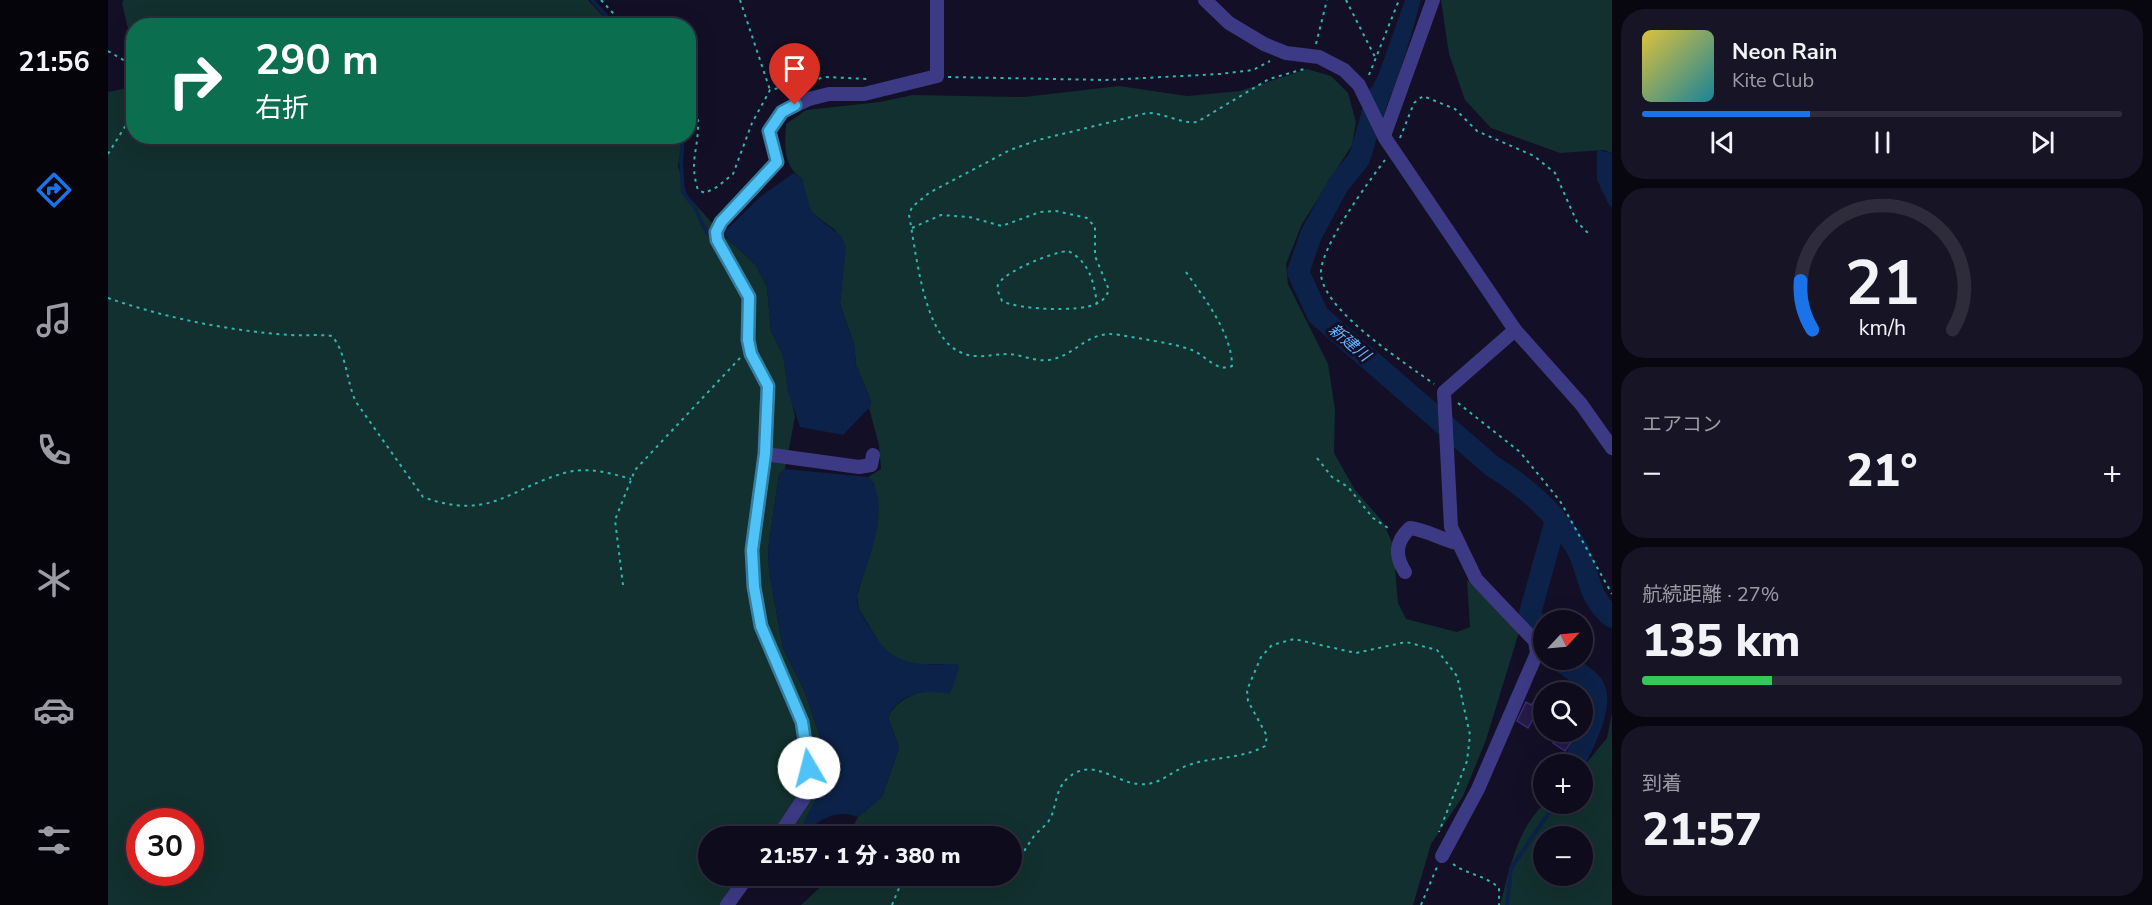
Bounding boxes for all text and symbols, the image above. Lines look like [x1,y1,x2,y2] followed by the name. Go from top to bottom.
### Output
[255,32,379,89] text: 290 m
[1732,37,1837,67] text: Neon Rain
[156,42,234,120] icon: right
[769,43,820,105] pin
[18,44,90,81] text: 21:56
[778,52,811,85] icon: arrive
[1732,67,1814,94] text: Kite Club
[255,90,309,127] text: 右折
[1706,126,1739,159] icon: previous
[1866,126,1899,159] icon: pause
[2026,126,2059,159] icon: next
[33,169,75,211] icon: directions
[1845,241,1919,326] text: 21
[33,299,75,341] icon: music
[1858,314,1906,344] text: km/h
[1324,319,1376,368] water label: 新建川
[1642,411,1722,438] text: エアコン
[33,429,75,471] icon: phone
[1846,441,1918,502] text: 21°
[1642,450,1662,495] text: −
[2102,450,2122,495] text: +
[33,559,75,601] icon: climate
[1642,581,1779,608] text: 航続距離 · 27%
[1533,610,1593,670] north arrow
[1533,610,1593,886] map controls
[1642,611,1801,672] text: 135 km
[1533,682,1593,742] button: search
[33,689,75,731] icon: car
[777,736,841,800] position arrow
[1533,754,1593,814] button: +
[1642,770,1682,797] text: 到着
[1642,800,1762,861] text: 21:57
[126,808,204,886] speed limit sign: 30
[33,819,75,861] icon: filters
[1533,826,1593,886] button: −
[759,841,961,871] text: 21:57 · 1 分 · 380 m

